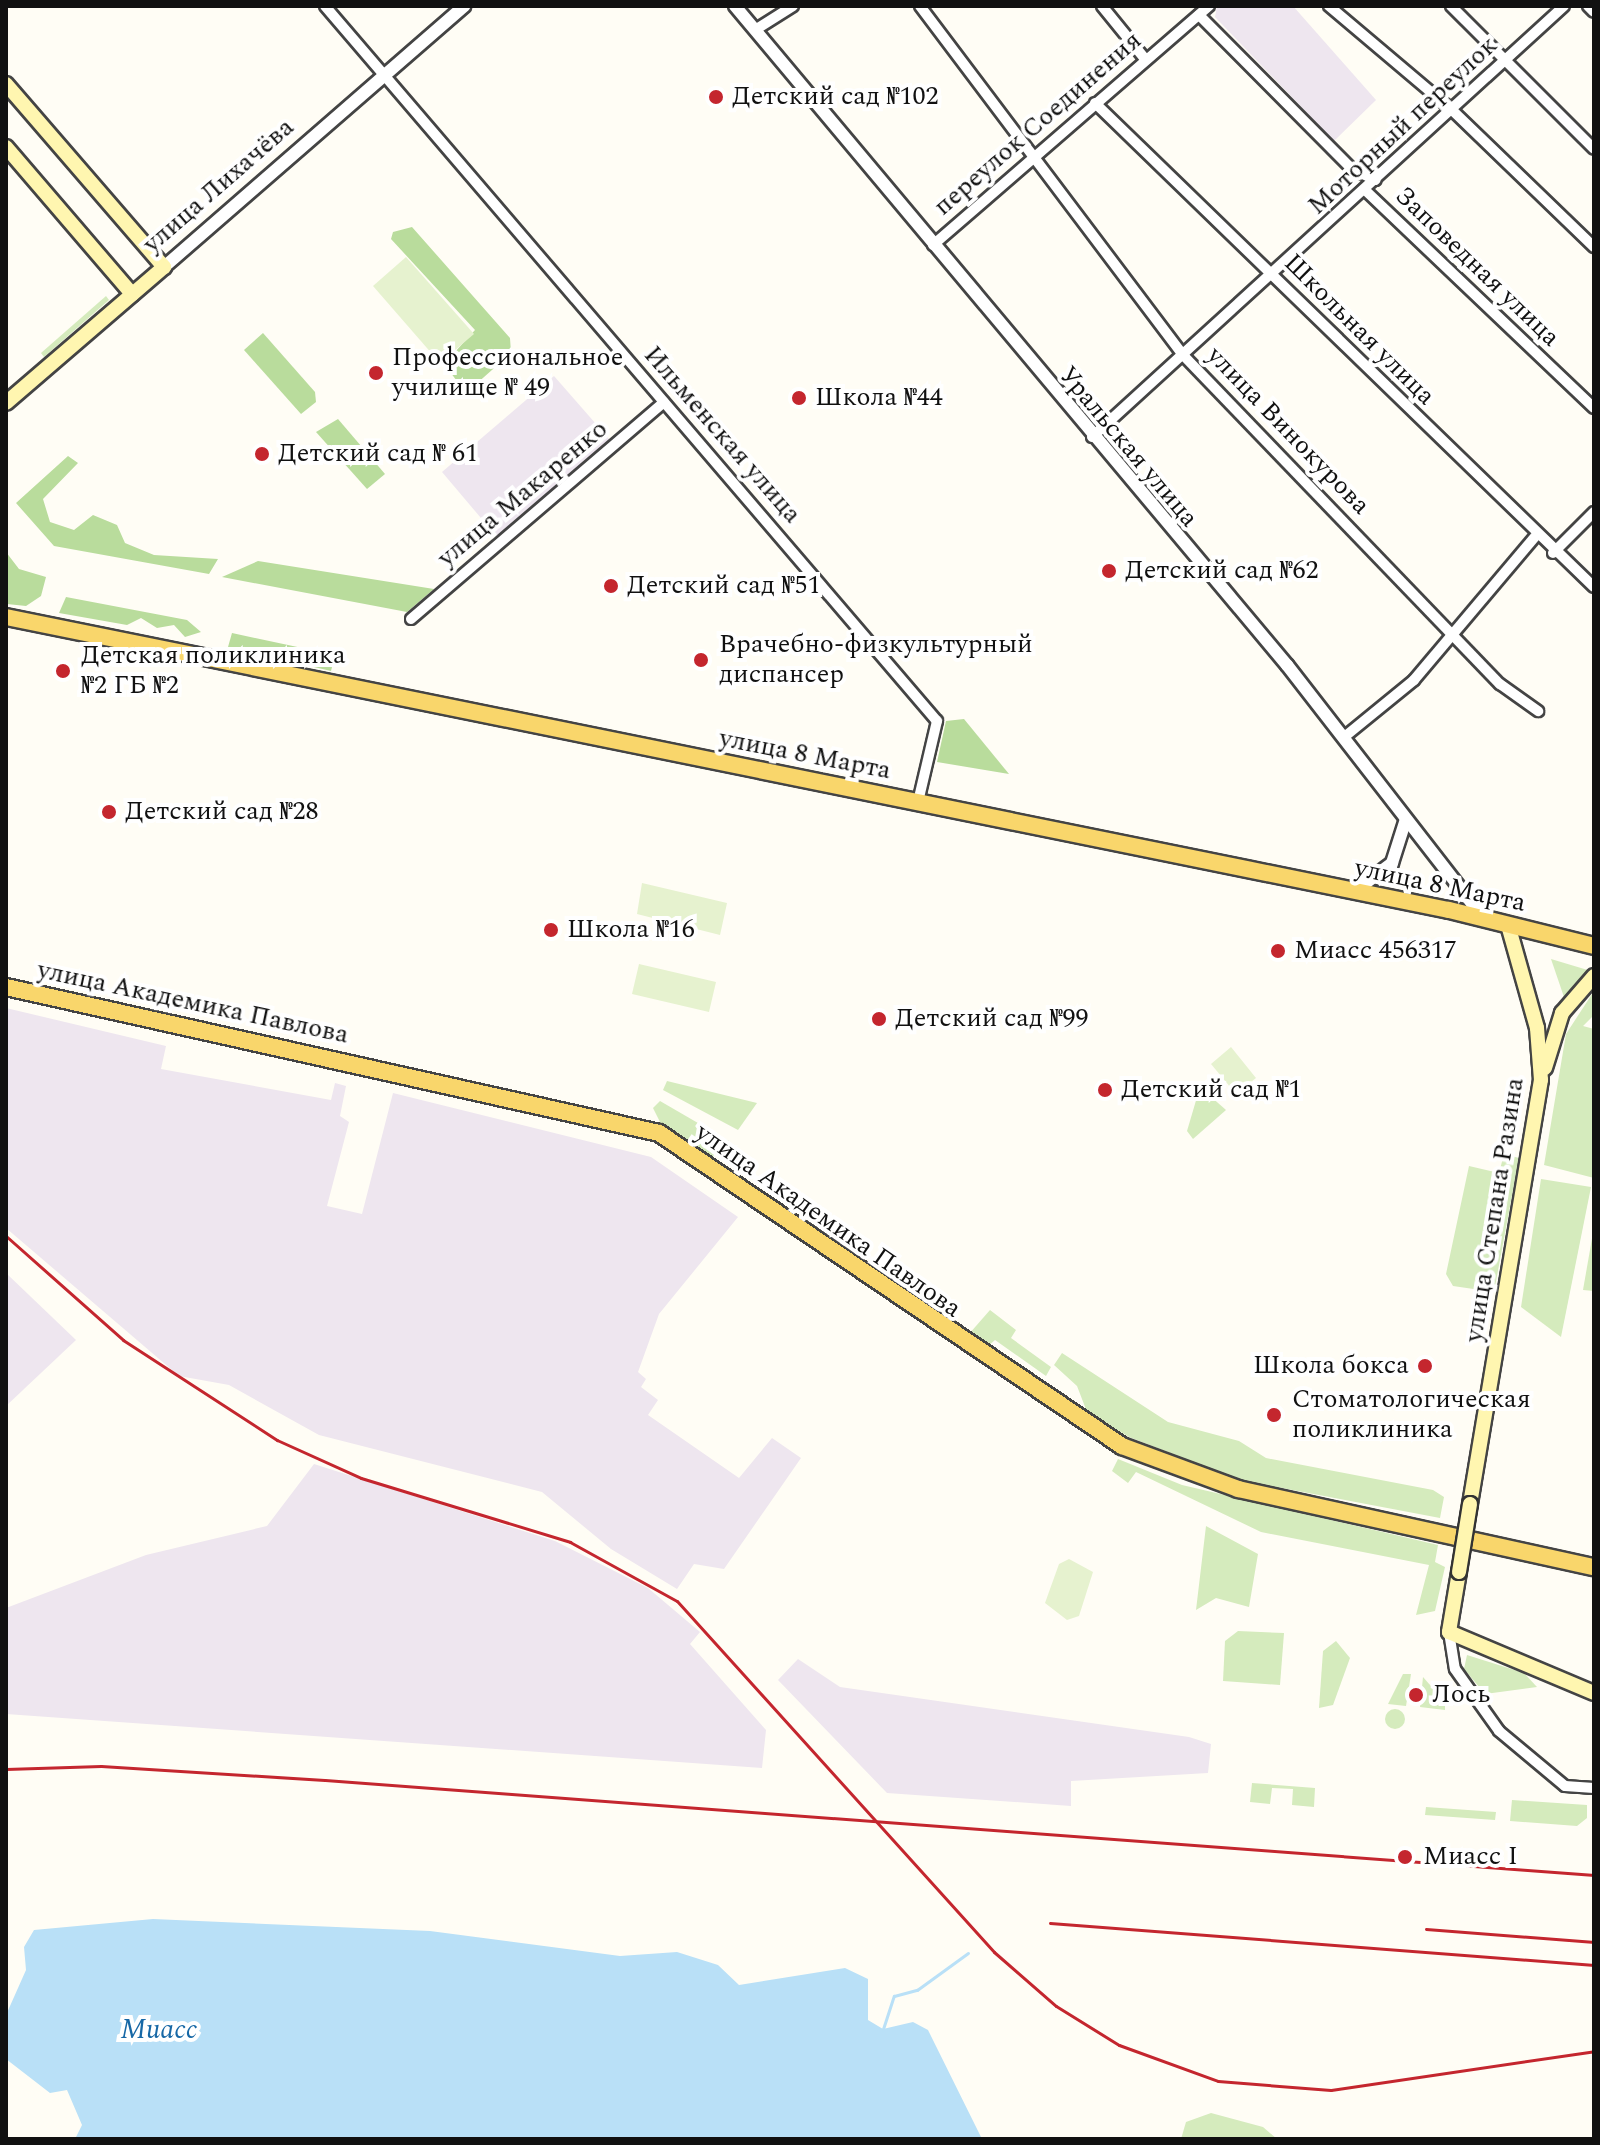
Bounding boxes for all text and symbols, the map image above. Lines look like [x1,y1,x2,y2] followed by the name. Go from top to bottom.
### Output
[928,25,1148,223] street label: переулок Соединения
[1302,30,1504,222] street label: Моторный переулок
[732,81,939,113] place label: Детский сад №102
[707,88,725,106] marker: Детский сад №102
[137,112,301,260] street label: улица Лихачёва
[1388,180,1566,354] street label: Заповедная улица
[1277,248,1441,412] street label: Школьная улица
[637,340,807,530] street label: Ильменская улица
[1200,341,1376,521] street label: улица Винокурова
[392,342,623,404] place label: Профессиональное училище № 49
[1052,360,1204,534] street label: Уральская улица
[367,364,385,382] marker: Профессиональное училище № 49
[815,382,943,414] place label: Школа №44
[790,389,808,407] marker: Школа №44
[432,414,614,574] street label: улица Макаренко
[278,438,478,470] place label: Детский сад № 61
[253,445,271,463] marker: Детский сад № 61
[1125,555,1319,587] place label: Детский сад №62
[1100,562,1118,580] marker: Детский сад №62
[627,570,821,602] place label: Детский сад №51
[602,577,620,595] marker: Детский сад №51
[719,629,1033,690] place label: Врачебно-физкультурный диспансер
[81,640,346,702] place label: Детская поликлиника №2 ГБ №2
[690,649,712,671] marker: Врачебно-физкультурный диспансер
[52,660,74,682] marker: Детская поликлиника №2 ГБ №2
[717,723,893,787] street label: улица 8 Марта
[125,796,319,828] place label: Детский сад №28
[100,803,118,821] marker: Детский сад №28
[1352,853,1528,919] street label: улица 8 Марта
[567,914,695,946] place label: Школа №16
[542,921,560,939] marker: Школа №16
[1294,935,1457,967] place label: Миасс 456317
[1269,942,1287,960] marker: Миасс 456317
[35,955,351,1051] street label: улица Академика Павлова
[895,1003,1089,1035] place label: Детский сад №99
[870,1010,888,1028] marker: Детский сад №99
[1121,1074,1302,1106] place label: Детский сад №1
[1459,1076,1531,1344] street label: улица Степана Разина
[1096,1081,1114,1099] marker: Детский сад №1
[689,1117,967,1325] street label: улица Академика Павлова
[1253,1350,1409,1382] place label: Школа бокса
[1416,1357,1434,1375] marker: Школа бокса
[1292,1384,1531,1446] place label: Стоматологическая поликлиника
[1263,1404,1285,1426] marker: Стоматологическая поликлиника
[1432,1679,1490,1711] place label: Лось
[1407,1686,1425,1704] marker: Лось
[1423,1841,1518,1873] place label: Миасс I
[1394,1846,1416,1868] marker: Миасс I
[121,2013,197,2047] water label: Миасс

